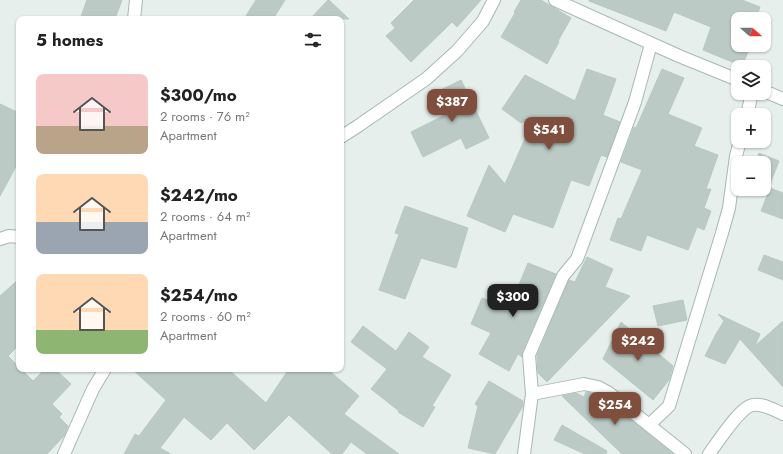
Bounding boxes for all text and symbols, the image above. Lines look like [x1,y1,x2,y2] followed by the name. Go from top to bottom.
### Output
[731,12,771,52] north arrow
[731,12,771,196] map controls
[36,28,103,52] text: 5 homes
[302,29,324,51] icon: filters
[731,60,771,100] button: layers
[160,83,237,107] text: $300/mo
[428,89,476,123] pin: $387
[68,90,116,138] icon: home
[436,92,468,111] text: $387
[160,107,250,126] text: 2 rooms · 76 m²
[731,108,771,148] button: +
[525,117,573,151] pin: $541
[533,120,565,139] text: $541
[160,126,217,145] text: Apartment
[731,156,771,196] button: −
[160,183,238,207] text: $242/mo
[68,190,116,238] icon: home
[160,207,250,226] text: 2 rooms · 64 m²
[160,226,217,245] text: Apartment
[160,283,238,307] text: $254/mo
[489,284,537,318] pin: $300
[496,287,530,306] text: $300
[68,290,116,338] icon: home
[160,307,251,326] text: 2 rooms · 60 m²
[160,326,217,345] text: Apartment
[614,328,662,362] pin: $242
[621,331,655,350] text: $242
[591,392,639,426] pin: $254
[598,395,632,414] text: $254

